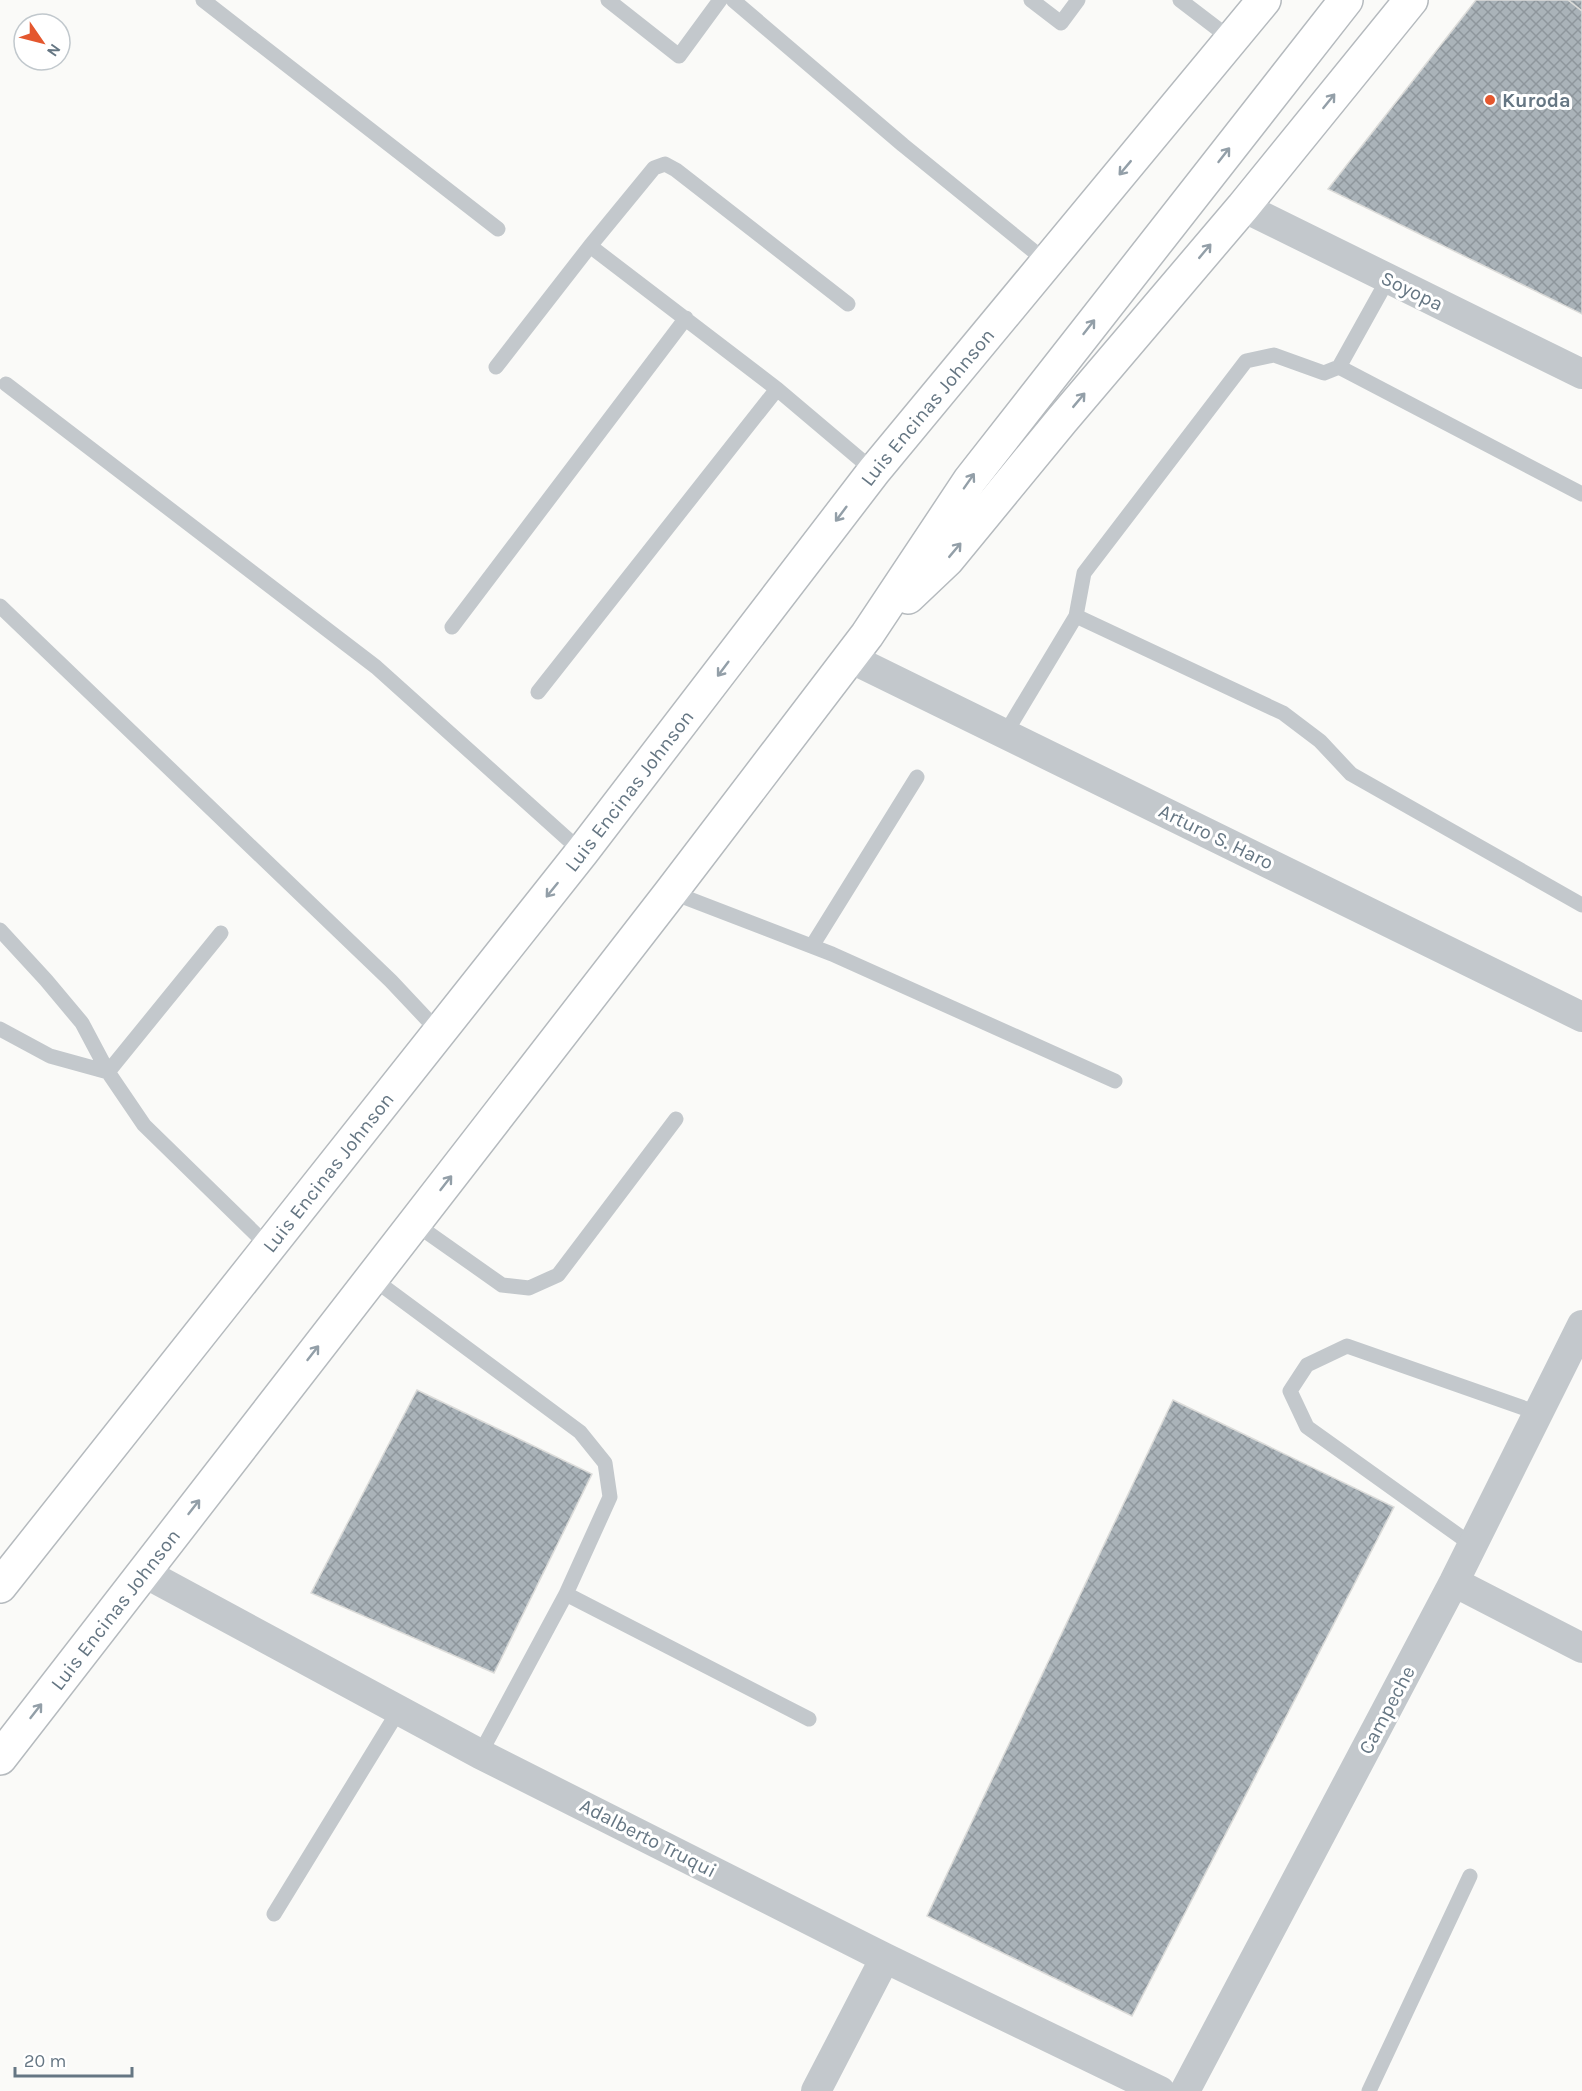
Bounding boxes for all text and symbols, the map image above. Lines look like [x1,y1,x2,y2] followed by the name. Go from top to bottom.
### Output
[12,12,72,72] north arrow
[43,40,65,60] text: N
[1502,89,1571,112] place label: Kuroda
[1323,93,1336,109] one-way arrow
[1483,93,1497,107] marker: Kuroda
[1218,147,1231,163] one-way arrow
[1118,160,1131,176] one-way arrow
[1198,244,1212,259] one-way arrow
[1377,266,1447,316] street label: Soyopa
[1083,319,1096,335] one-way arrow
[855,324,999,490] street label: Luis Encinas Johnson
[1072,393,1086,408] one-way arrow
[963,473,975,490] one-way arrow
[835,506,848,522] one-way arrow
[948,542,961,558] one-way arrow
[716,660,729,676] one-way arrow
[560,705,698,876] street label: Luis Encinas Johnson
[1155,799,1277,875] street label: Arturo S. Haro
[546,881,559,897] one-way arrow
[258,1088,398,1257] street label: Luis Encinas Johnson
[439,1175,452,1191] one-way arrow
[307,1346,320,1362] one-way arrow
[187,1499,200,1515] one-way arrow
[46,1524,185,1694] street label: Luis Encinas Johnson
[1354,1662,1420,1758] street label: Campeche
[29,1704,42,1720] one-way arrow
[576,1794,720,1882] street label: Adalberto Truqui
[15,2040,132,2078] scale bar
[24,2050,66,2072] text: 20 m

